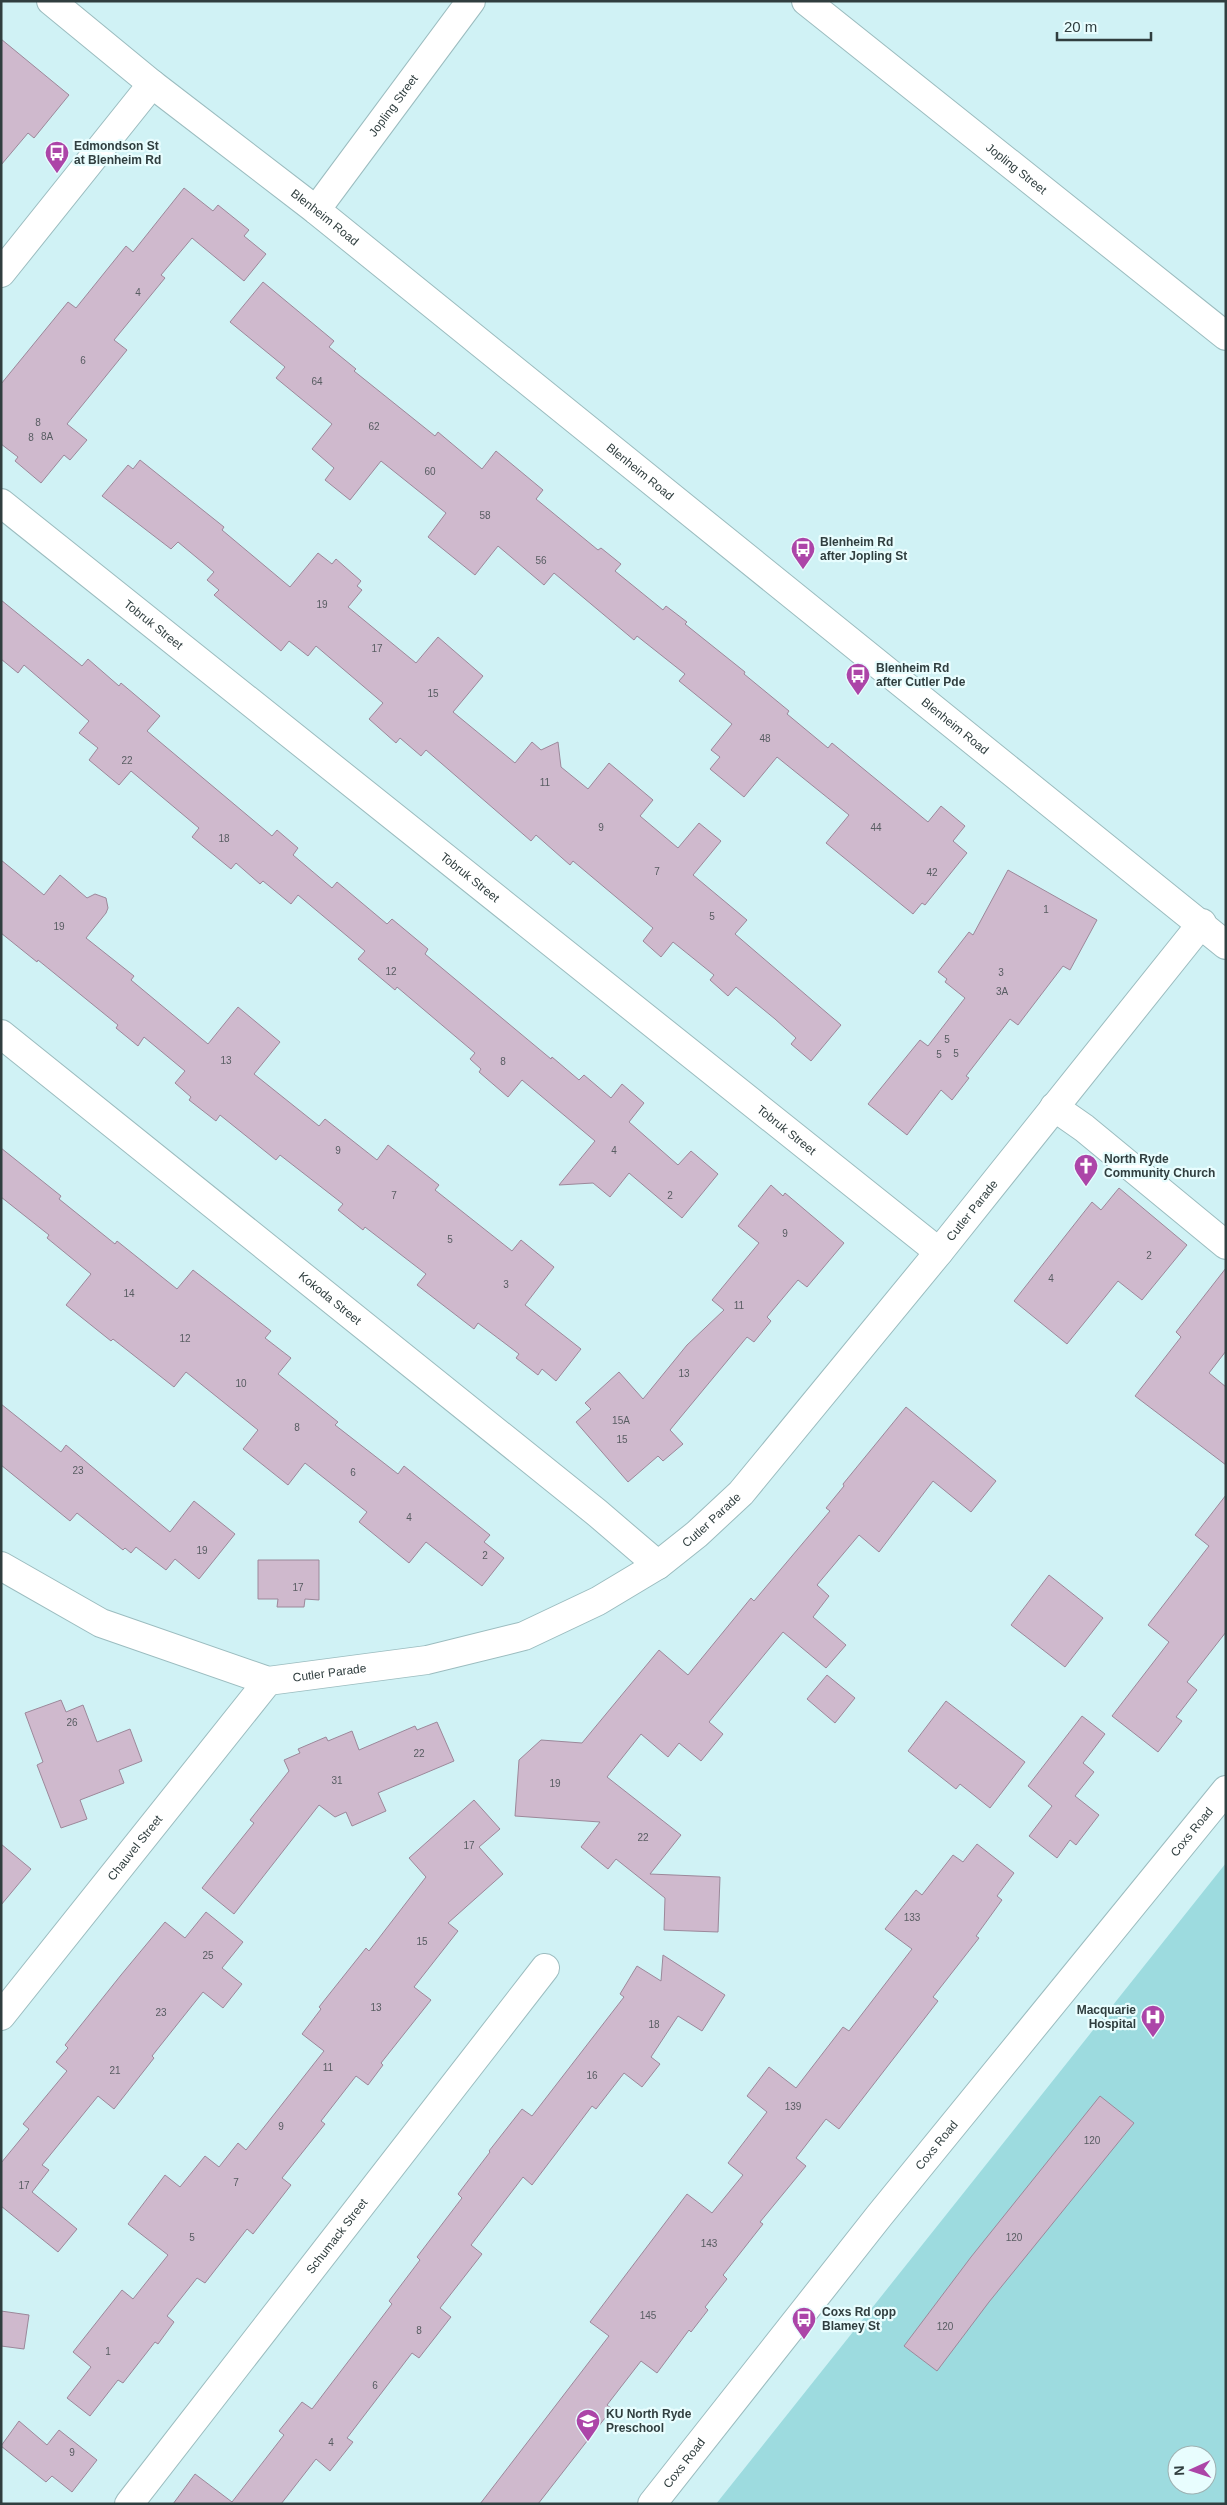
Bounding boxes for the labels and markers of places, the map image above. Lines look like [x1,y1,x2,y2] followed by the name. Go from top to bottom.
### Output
[74,139,161,167] place label: Edmondson St at Blenheim Rd
[44,140,70,174] bus stop icon: Edmondson St at Blenheim Rd
[820,535,907,563] place label: Blenheim Rd after Jopling St
[790,536,816,570] bus stop icon: Blenheim Rd after Jopling St
[876,661,966,689] place label: Blenheim Rd after Cutler Pde
[845,662,871,696] bus stop icon: Blenheim Rd after Cutler Pde
[1104,1152,1215,1180] place label: North Ryde Community Church
[1073,1153,1099,1187] church icon: North Ryde Community Church
[1077,2003,1136,2031] place label: Macquarie Hospital
[1140,2004,1166,2038] hospital icon: Macquarie Hospital
[822,2305,896,2333] place label: Coxs Rd opp Blamey St
[791,2306,817,2340] bus stop icon: Coxs Rd opp Blamey St
[606,2407,692,2435] place label: KU North Ryde Preschool
[575,2408,601,2442] school or university icon: KU North Ryde Preschool

